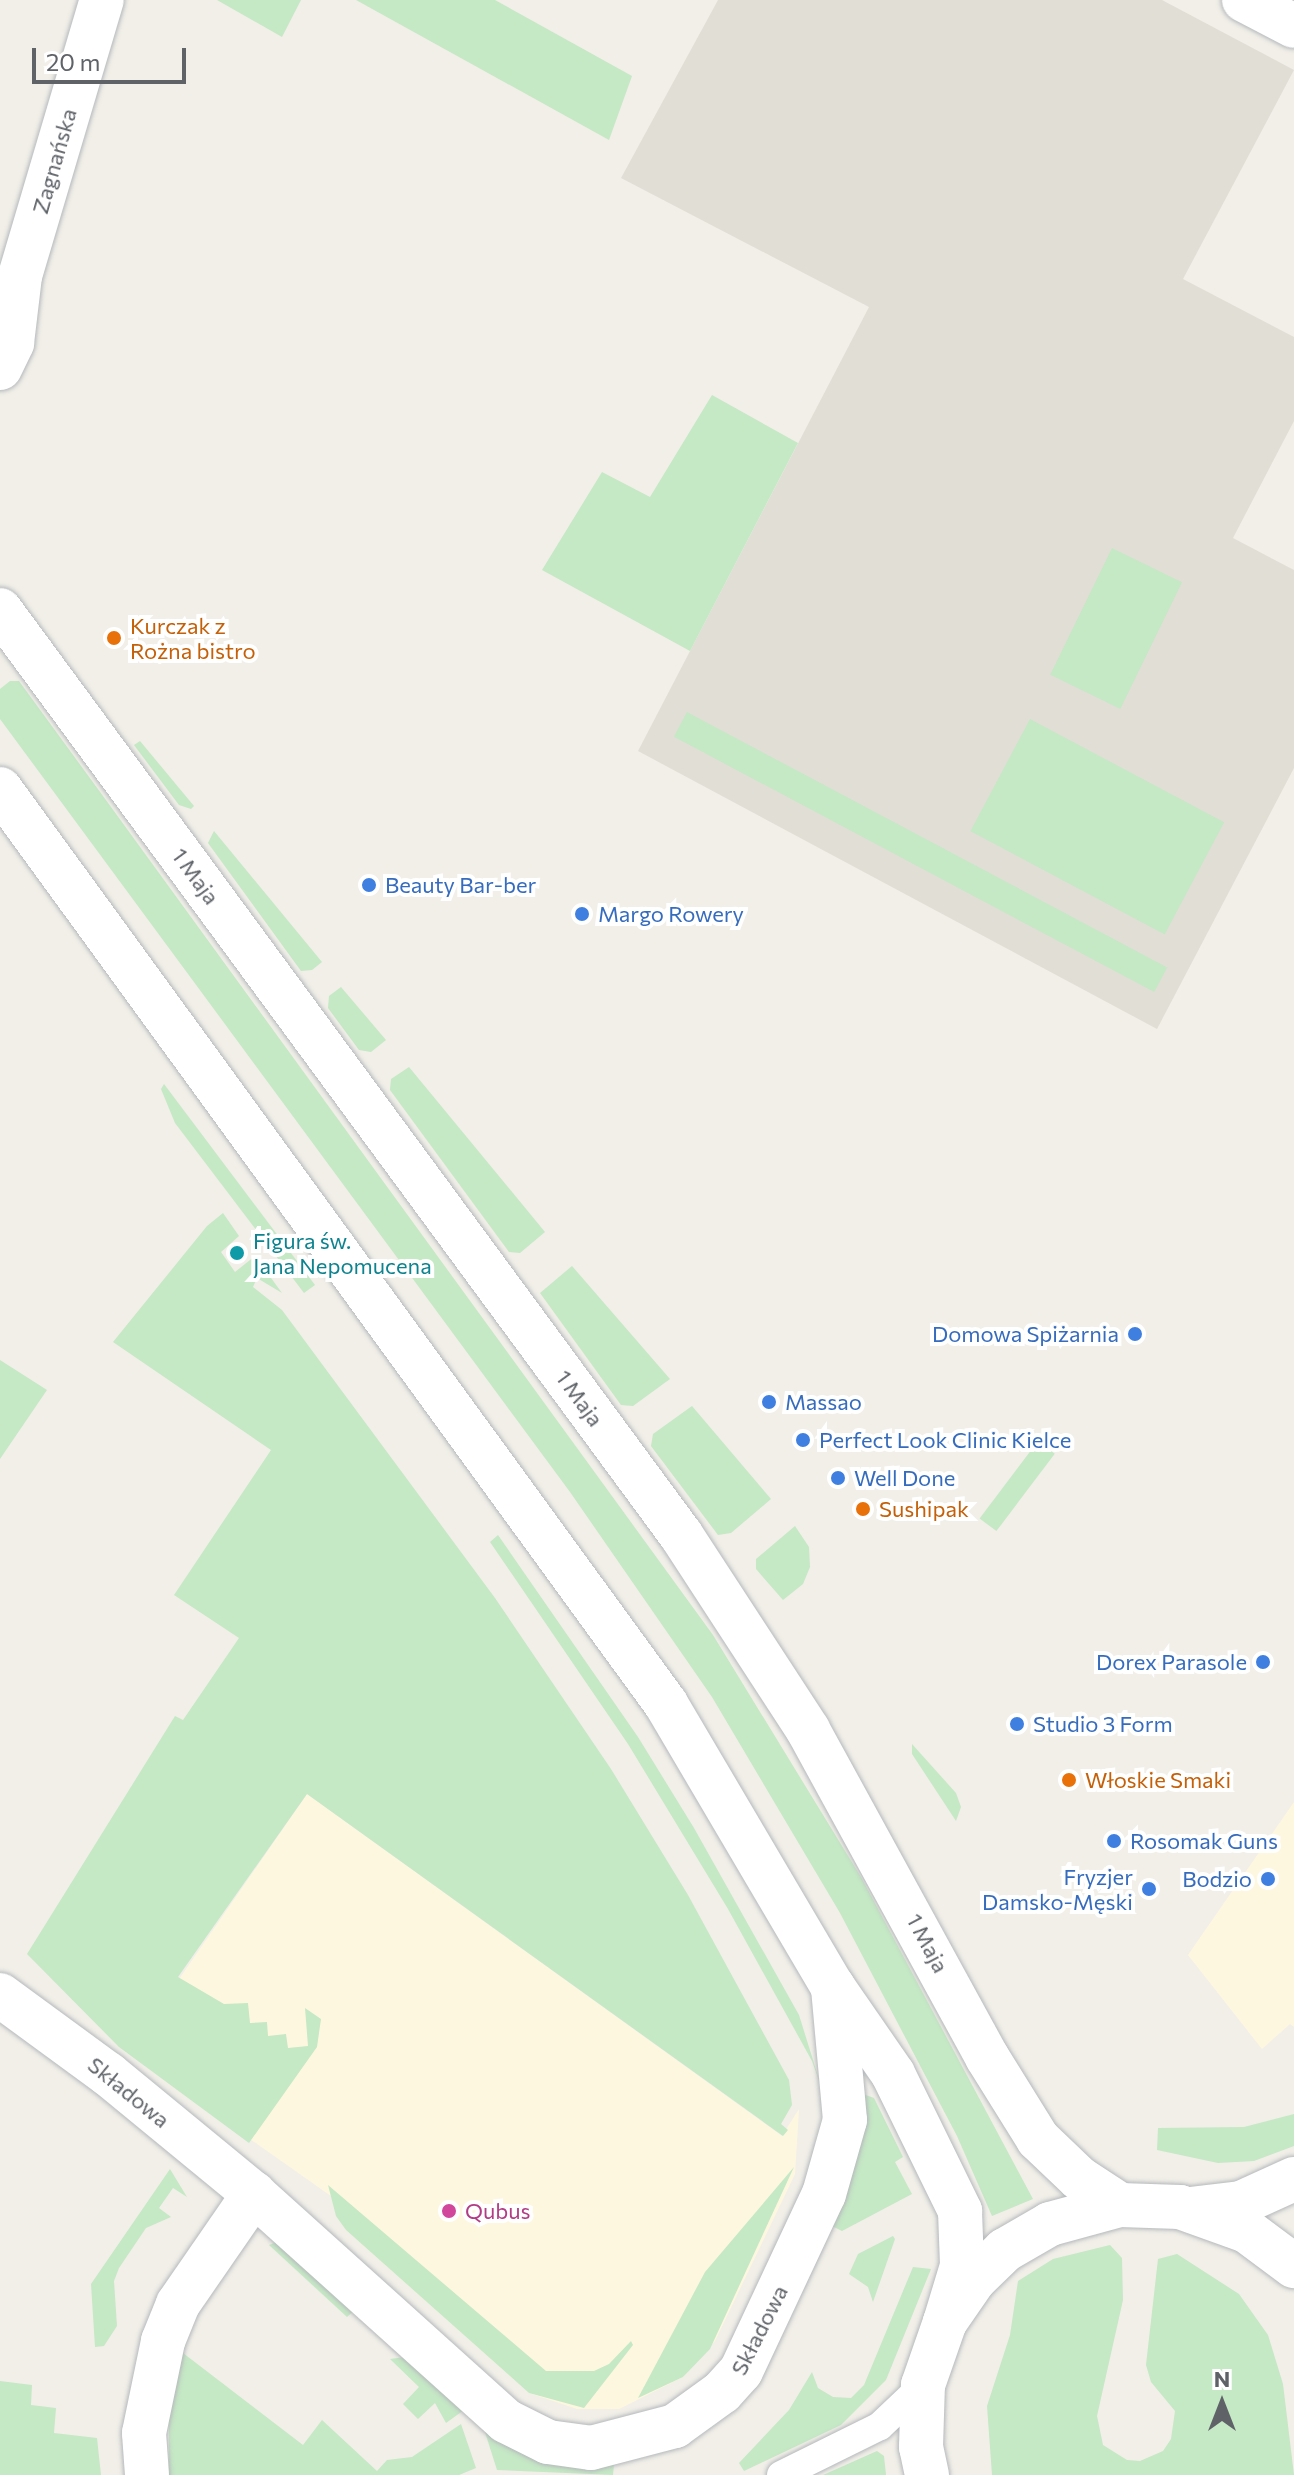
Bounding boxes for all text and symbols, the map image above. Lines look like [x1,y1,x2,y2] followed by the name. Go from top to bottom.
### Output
[36,32,190,82] scale bar
[46,47,100,76] text: 20 m
[26,105,82,217] street label: Zagnańska
[130,612,256,664] place label: Kurczak z Rożna bistro
[105,629,123,647] marker: Kurczak z Rożna bistro
[167,843,225,909] street label: 1 Maja
[385,872,536,898] place label: Beauty Bar-ber
[360,876,378,894] marker: Beauty Bar-ber
[598,901,744,927] place label: Margo Rowery
[573,905,591,923] marker: Margo Rowery
[253,1227,432,1278] place label: Figura św. Jana Nepomucena
[228,1244,246,1262] marker: Figura św. Jana Nepomucena
[932,1321,1119,1347] place label: Domowa Spiżarnia
[1126,1325,1144,1343] marker: Domowa Spiżarnia
[551,1365,609,1431] street label: 1 Maja
[785,1389,862,1415] place label: Massao
[760,1393,778,1411] marker: Massao
[819,1427,1071,1453] place label: Perfect Look Clinic Kielce
[794,1431,812,1449] marker: Perfect Look Clinic Kielce
[854,1465,955,1491] place label: Well Done
[829,1469,847,1487] marker: Well Done
[879,1496,969,1522] place label: Sushipak
[854,1500,872,1518] marker: Sushipak
[1096,1649,1247,1675] place label: Dorex Parasole
[1254,1653,1272,1671] marker: Dorex Parasole
[1033,1711,1173,1737] place label: Studio 3 Form
[1008,1715,1026,1733] marker: Studio 3 Form
[1085,1767,1231,1793] place label: Włoskie Smaki
[1060,1771,1078,1789] marker: Włoskie Smaki
[1130,1828,1278,1854] place label: Rosomak Guns
[1105,1832,1123,1850] marker: Rosomak Guns
[982,1863,1133,1914] place label: Fryzjer Damsko-Męski
[1182,1866,1252,1892] place label: Bodzio
[1259,1870,1277,1888] marker: Bodzio
[1140,1880,1158,1898] marker: Fryzjer Damsko-Męski
[902,1909,954,1977] street label: 1 Maja
[83,2051,175,2133] street label: Składowa
[465,2198,531,2224] place label: Qubus
[440,2202,458,2220] marker: Qubus
[725,2281,793,2379] street label: Składowa
[1182,2363,1262,2443] north arrow
[1214,2365,1230,2392] text: N

